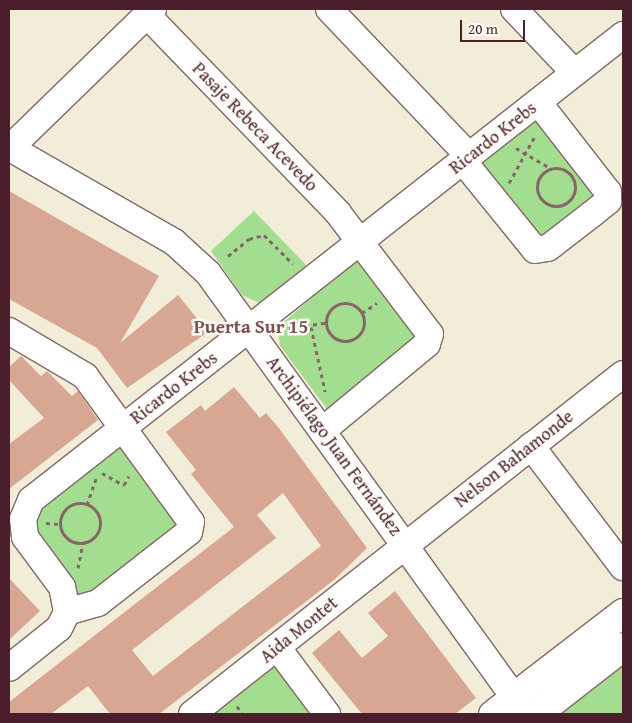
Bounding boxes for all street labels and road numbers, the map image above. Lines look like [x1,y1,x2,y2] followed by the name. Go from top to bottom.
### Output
[188,58,322,196] street label: Pasaje Rebeca Acevedo
[445,97,541,179] street label: Ricardo Krebs
[126,347,222,429] street label: Ricardo Krebs
[262,352,406,540] street label: Archipiélago Juan Fernández
[450,406,578,512] street label: Nelson Bahamonde
[256,592,342,668] street label: Aida Montet

